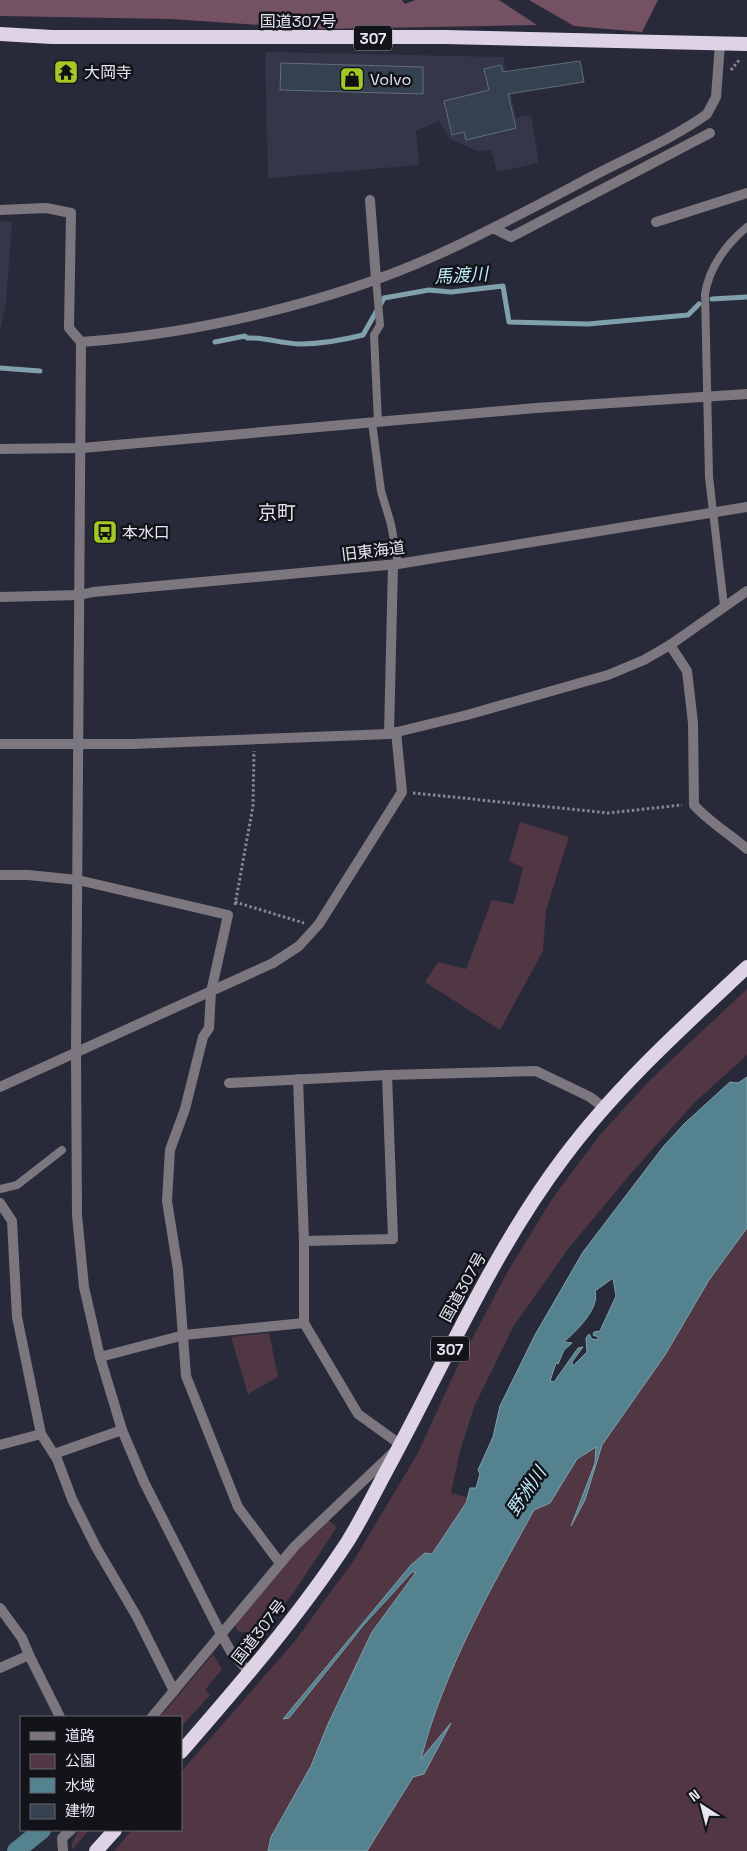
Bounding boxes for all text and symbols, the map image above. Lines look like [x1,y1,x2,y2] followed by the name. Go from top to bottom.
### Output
[260,11,336,32] street label: 国道307号
[354,26,392,50] road number: 307
[53,59,79,85] temple icon: 大岡寺
[84,62,132,83] place label: 大岡寺
[339,66,365,92] shop icon: Volvo
[370,69,411,90] place label: Volvo
[433,262,491,288] water label: 馬渡川
[258,500,296,525] district label: 京町
[92,519,118,545] bus stop icon: 本水口
[122,522,170,543] place label: 本水口
[340,537,406,565] street label: 旧東海道
[435,1248,491,1326] street label: 国道307号
[431,1336,469,1362] road number: 307
[501,1461,552,1520] water label: 野洲川
[227,1595,291,1669] street label: 国道307号
[20,1716,182,1831] legend
[65,1726,95,1745] text: 道路
[65,1751,95,1770] text: 公園
[65,1776,95,1795] text: 水域
[677,1781,727,1831] north arrow
[685,1785,703,1806] text: N
[65,1801,95,1820] text: 建物

